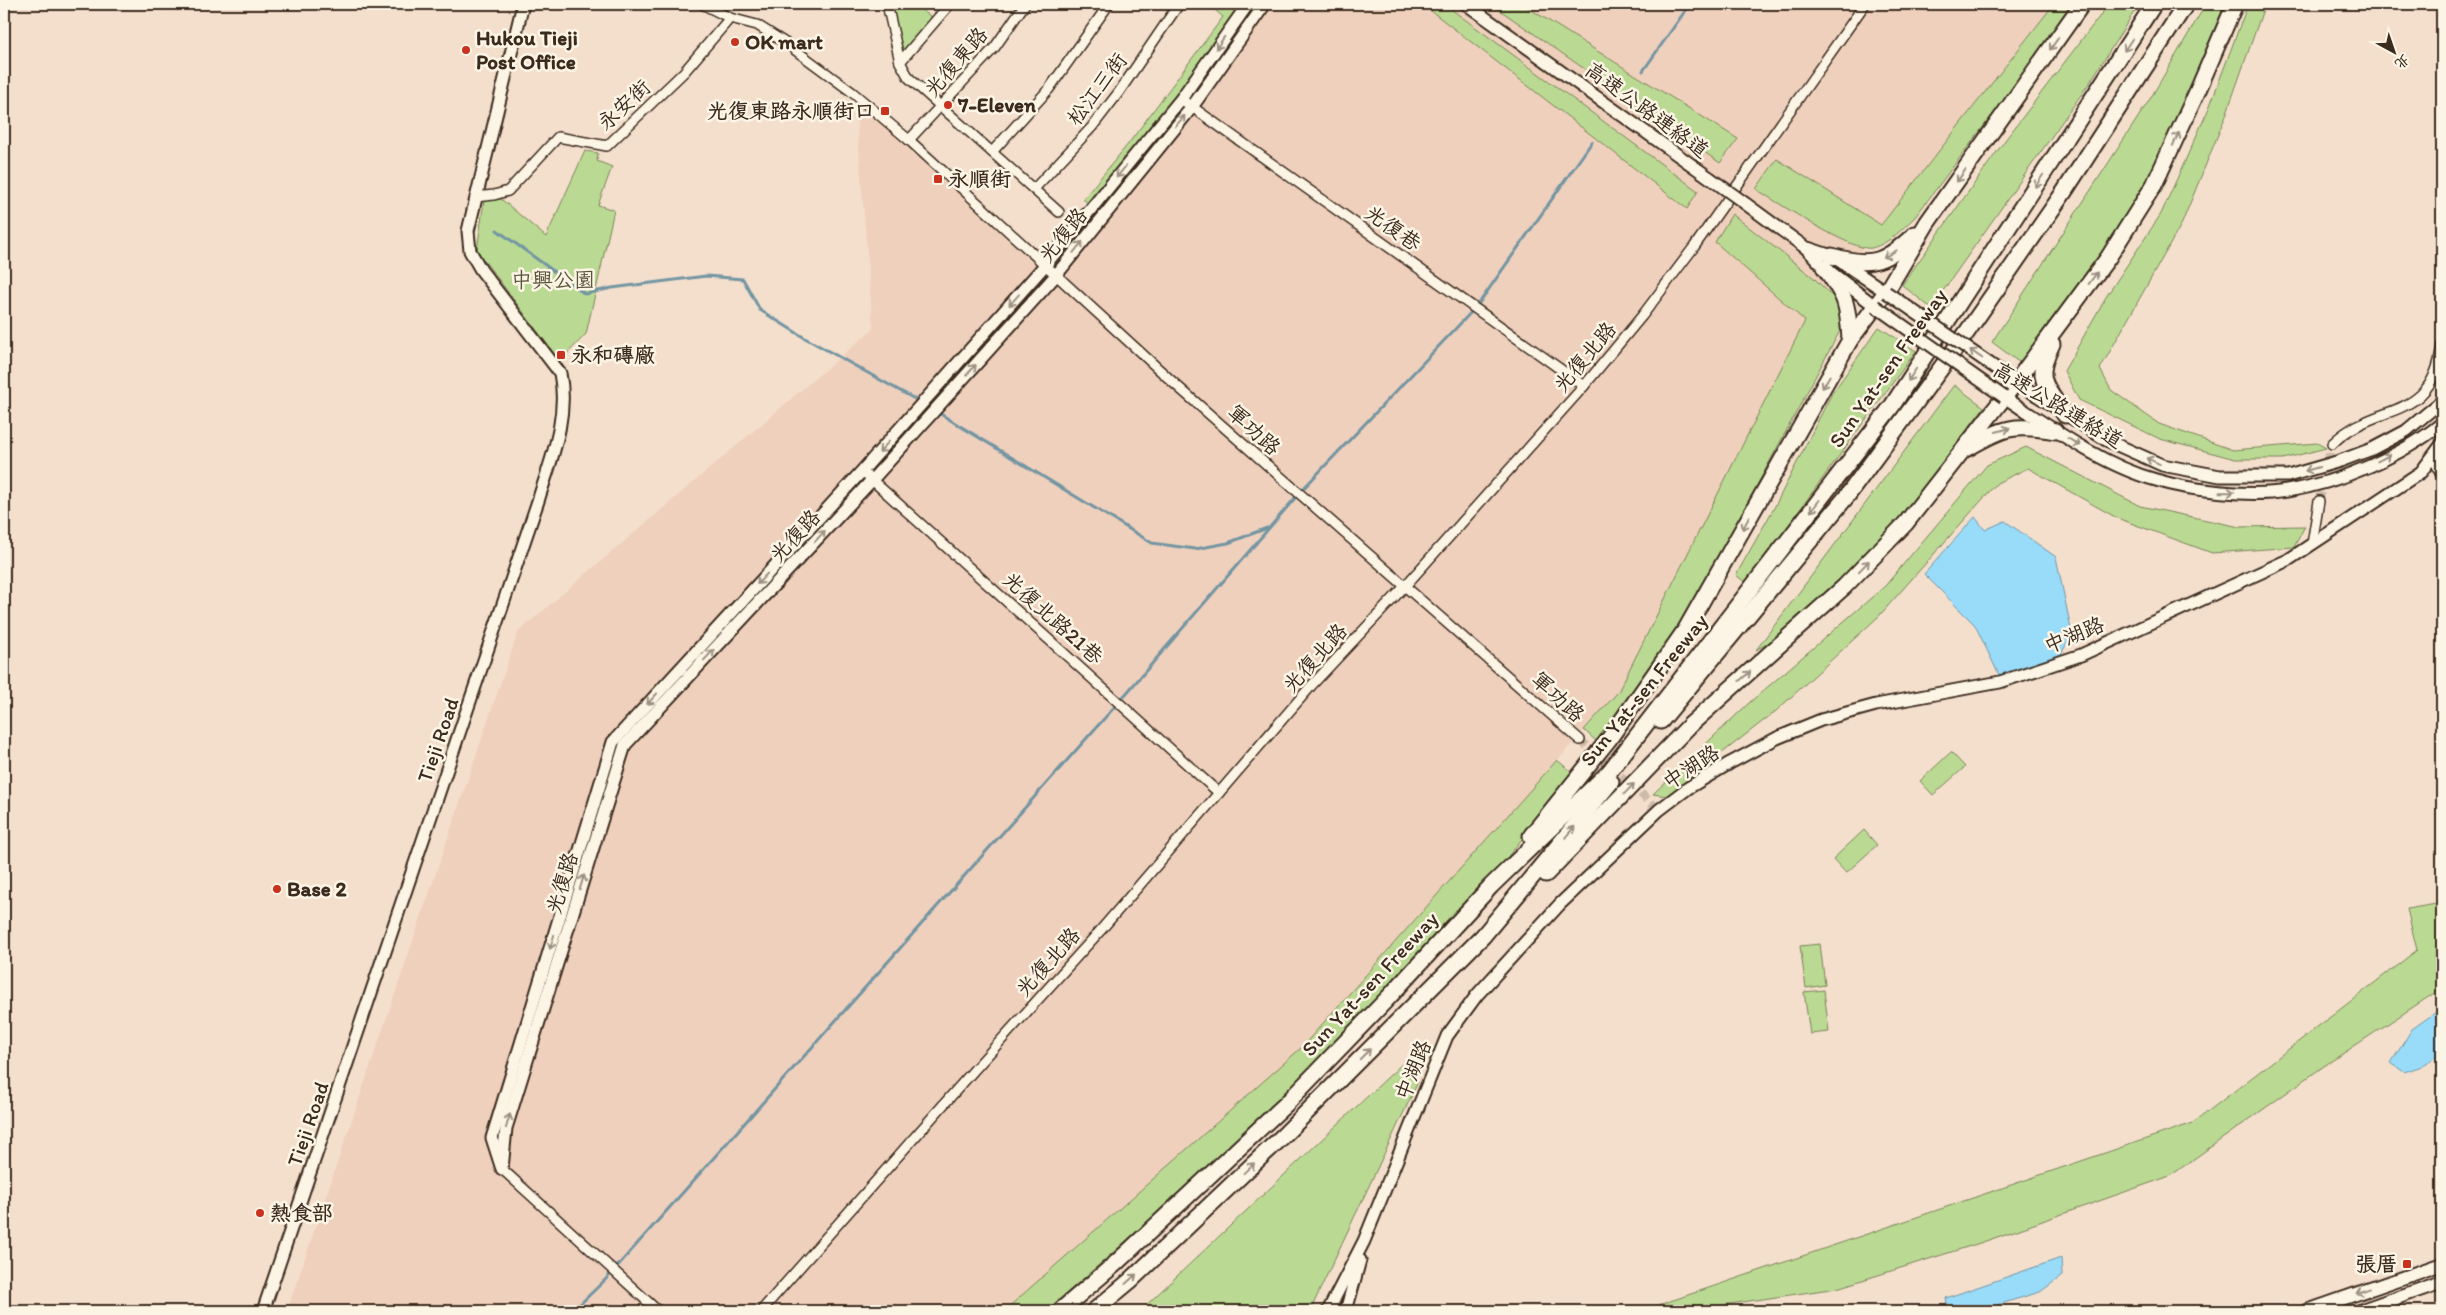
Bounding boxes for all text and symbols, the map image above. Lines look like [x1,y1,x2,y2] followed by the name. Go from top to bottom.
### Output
[919,22,993,102] street label: 光復東路
[476,25,578,74] place label: Hukou Tieji Post Office
[2368,28,2418,78] north arrow
[745,29,823,54] place label: OK mart
[729,36,741,48] marker: OK mart
[1215,36,1225,50] one-way arrow
[2049,36,2059,50] one-way arrow
[2122,37,2132,51] one-way arrow
[460,44,472,56] marker: Hukou Tieji Post Office
[1061,48,1132,130] street label: 松江三街
[2391,51,2413,73] text: 北
[1580,56,1714,163] street label: 高速公路連絡道
[592,74,655,135] street label: 永安街
[957,92,1036,117] place label: 7-Eleven
[707,98,875,123] place label: 光復東路永順街口
[942,99,954,111] marker: 7-Eleven
[879,105,891,117] marker: 光復東路永順街口
[1174,114,1186,127] one-way arrow
[2171,132,2181,147] one-way arrow
[948,166,1011,191] place label: 永順街
[1116,166,1127,179] one-way arrow
[1956,169,1966,183] one-way arrow
[932,173,944,185] marker: 永順街
[2034,174,2044,188] one-way arrow
[1360,199,1426,256] street label: 光復巷
[1033,202,1092,267] street label: 光復路
[1072,241,1083,254] one-way arrow
[1883,249,1898,259] one-way arrow
[511,267,595,292] park label: 中興公園
[2088,272,2099,285] one-way arrow
[1823,283,1952,452] street label: Sun Yat-sen Freeway
[1008,294,1019,307] one-way arrow
[1548,316,1621,397] street label: 光復北路
[571,342,655,367] place label: 永和磚廠
[555,349,567,361] marker: 永和磚廠
[1969,349,1983,359] one-way arrow
[1989,356,2128,453] street label: 高速公路連絡道
[966,363,977,376] one-way arrow
[1906,368,1916,382] one-way arrow
[1821,374,1830,389] one-way arrow
[1223,399,1286,460] street label: 軍功路
[1995,424,2011,434] one-way arrow
[2067,438,2081,448] one-way arrow
[878,440,890,453] one-way arrow
[2376,453,2391,462] one-way arrow
[2146,455,2161,465] one-way arrow
[2305,464,2321,474] one-way arrow
[2218,487,2235,497] one-way arrow
[1810,499,1820,513] one-way arrow
[764,504,825,567] street label: 光復路
[1741,516,1751,531] one-way arrow
[814,530,826,543] one-way arrow
[1858,559,1870,572] one-way arrow
[998,566,1108,669] street label: 光復北路21巷
[756,573,768,586] one-way arrow
[1575,608,1713,771] street label: Sun Yat-sen Freeway
[2040,611,2108,658] street label: 中湖路
[1277,618,1352,697] street label: 光復北路
[703,649,715,662] one-way arrow
[1527,666,1590,727] street label: 軍功路
[1739,671,1752,682] one-way arrow
[646,692,658,705] one-way arrow
[411,694,464,785] street label: Tieji Road
[1658,739,1724,794] street label: 中湖路
[1623,783,1635,796] one-way arrow
[1564,825,1575,838] one-way arrow
[540,849,583,917] street label: 光復路
[577,875,587,891] one-way arrow
[287,876,347,901] place label: Base 2
[271,883,283,895] marker: Base 2
[1296,906,1443,1061] street label: Sun Yat-sen Freeway
[1010,922,1085,1001] street label: 光復北路
[546,933,556,949] one-way arrow
[1389,1036,1436,1104] street label: 中湖路
[1359,1047,1371,1060] one-way arrow
[281,1078,334,1169] street label: Tieji Road
[504,1114,513,1130] one-way arrow
[1243,1162,1256,1174] one-way arrow
[270,1200,333,1225] place label: 熱食部
[254,1207,266,1219] marker: 熱食部
[2355,1251,2397,1276] place label: 張厝
[2401,1258,2413,1270] marker: 張厝
[1125,1273,1138,1285] one-way arrow
[2356,1287,2371,1296] one-way arrow

